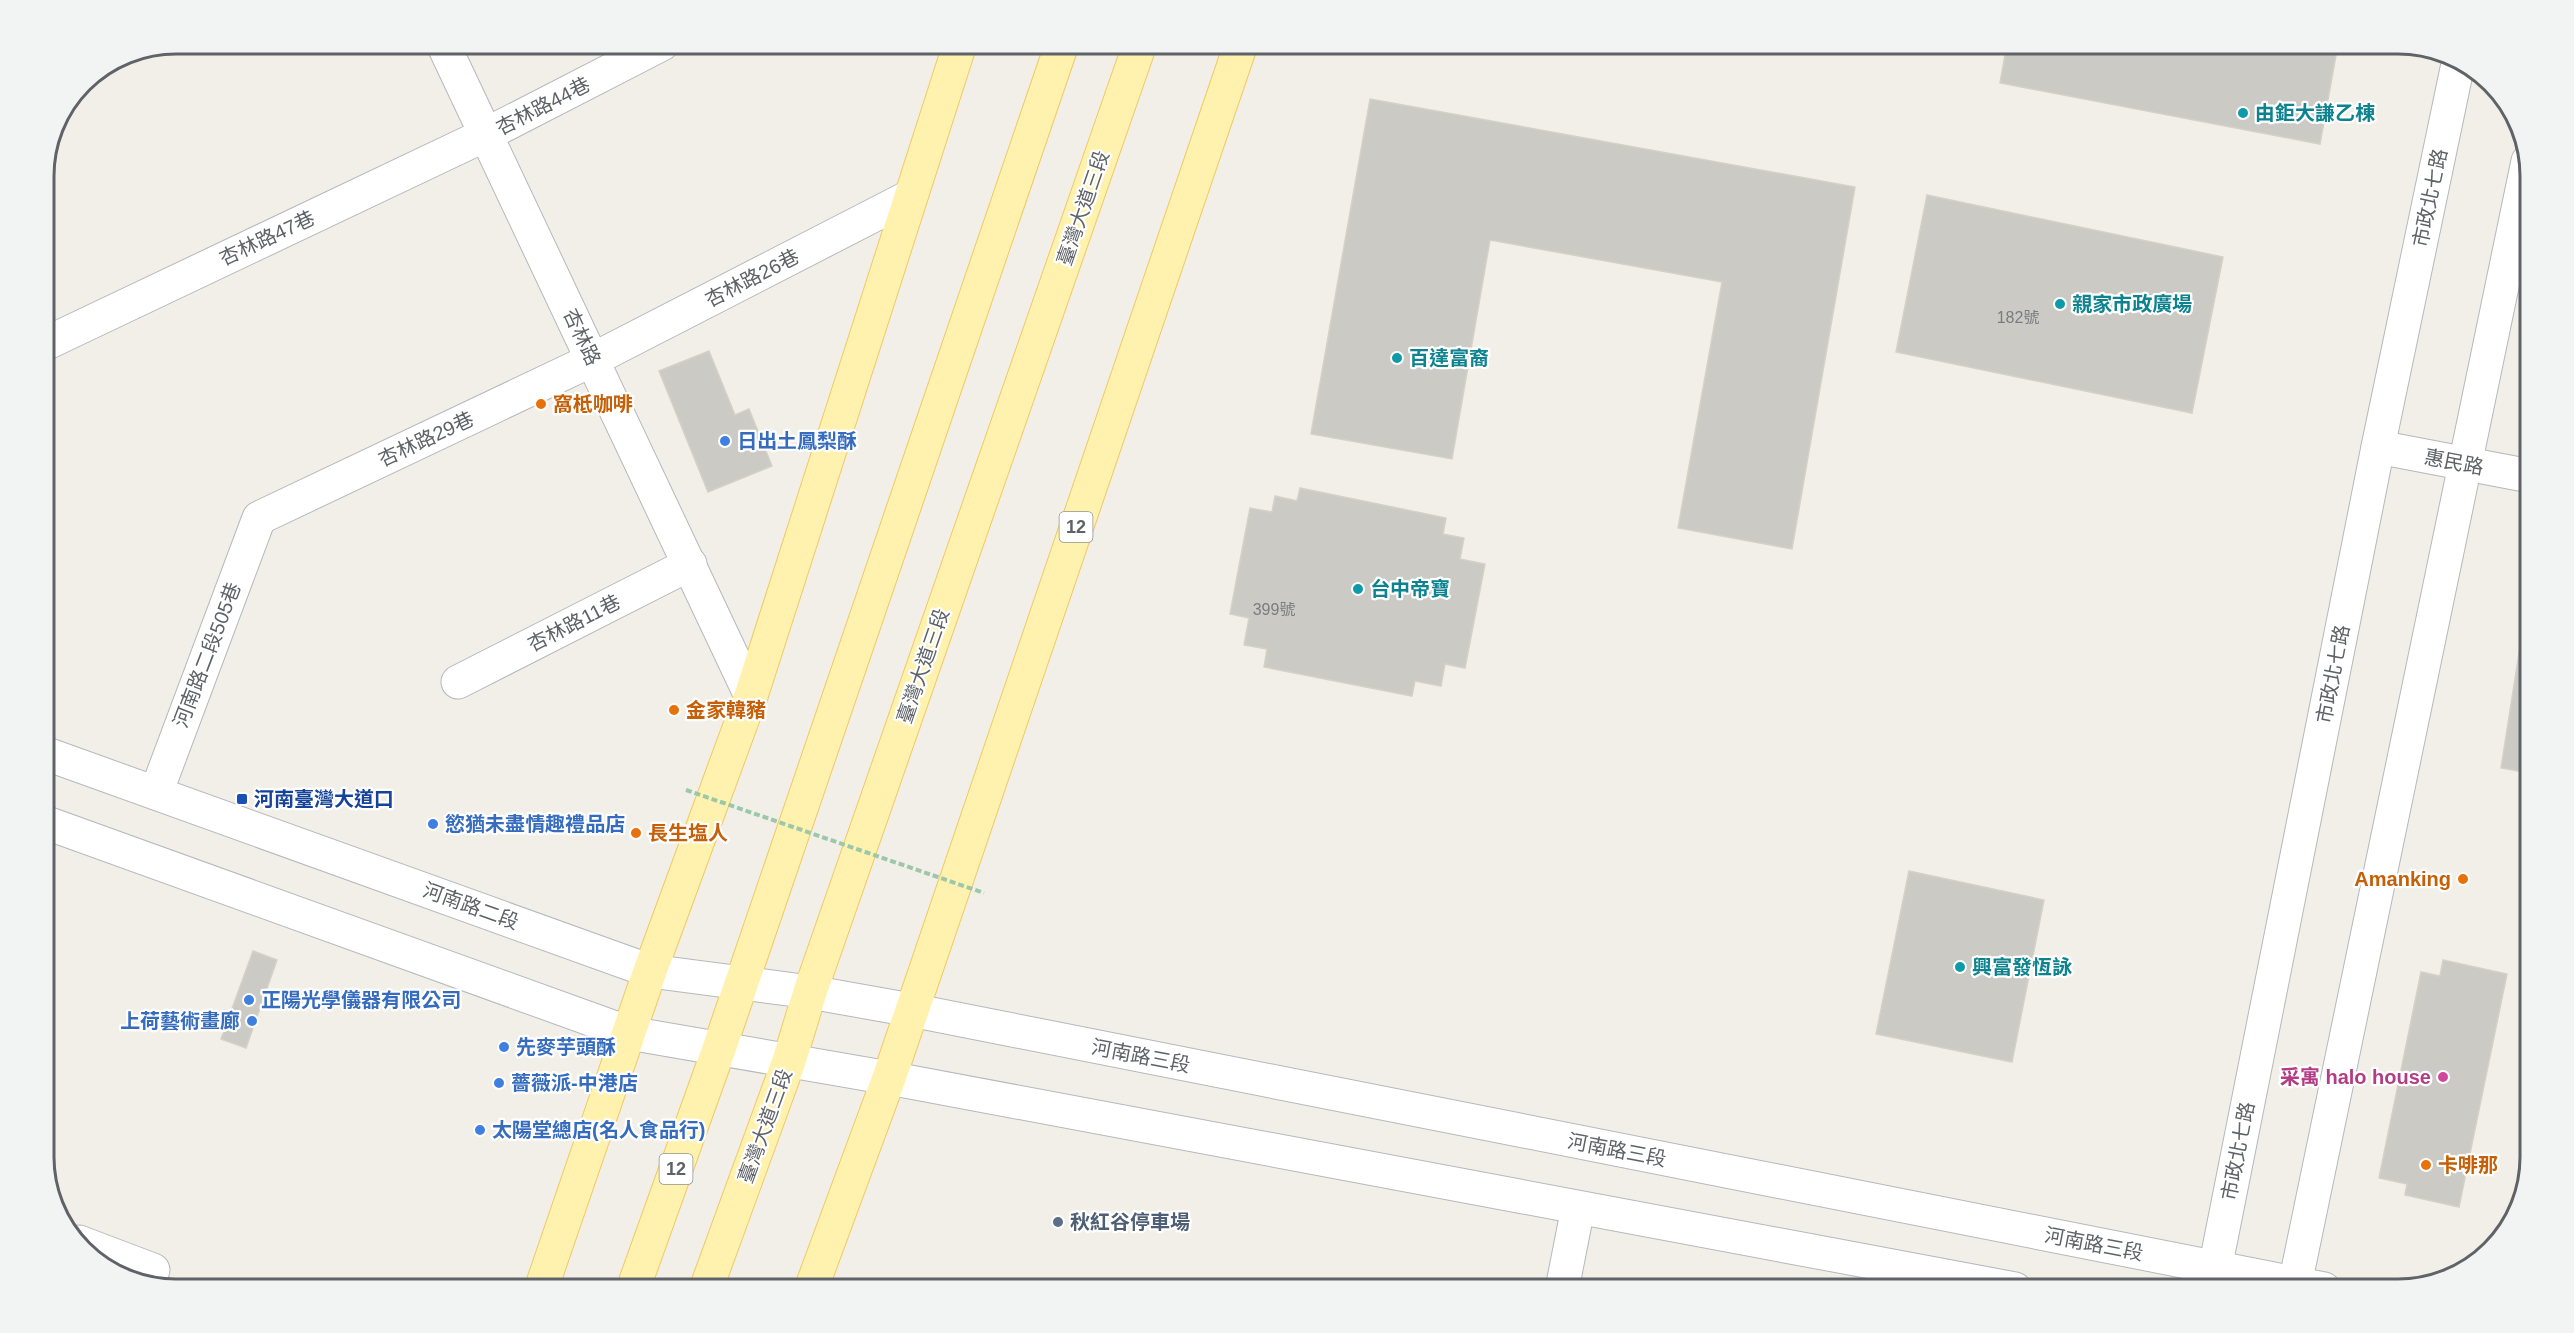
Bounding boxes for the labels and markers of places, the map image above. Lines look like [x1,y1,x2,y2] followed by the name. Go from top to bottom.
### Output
[2255,102,2375,124] place label: 由鉅大謙乙棟
[2236,106,2250,120] marker: 由鉅大謙乙棟
[2072,293,2192,315] place label: 親家市政廣場
[2053,297,2067,311] marker: 親家市政廣場
[1409,347,1489,369] place label: 百達富裔
[1390,351,1404,365] marker: 百達富裔
[553,393,633,415] place label: 窩柢咖啡
[534,397,548,411] marker: 窩柢咖啡
[737,430,857,452] place label: 日出土鳳梨酥
[718,434,732,448] marker: 日出土鳳梨酥
[1370,578,1450,600] place label: 台中帝寶
[1351,582,1365,596] marker: 台中帝寶
[686,699,766,721] place label: 金家韓豬
[667,703,681,717] marker: 金家韓豬
[254,788,394,810] place label: 河南臺灣大道口
[235,792,249,806] marker: 河南臺灣大道口
[445,813,625,835] place label: 慾猶未盡情趣禮品店
[426,817,440,831] marker: 慾猶未盡情趣禮品店
[648,822,728,844] place label: 長生塩人
[629,826,643,840] marker: 長生塩人
[2354,868,2451,890] place label: Amanking
[2456,872,2470,886] marker: Amanking
[1972,956,2072,978] place label: 興富發恆詠
[1953,960,1967,974] marker: 興富發恆詠
[261,989,461,1011] place label: 正陽光學儀器有限公司
[242,993,256,1007] marker: 正陽光學儀器有限公司
[120,1010,240,1032] place label: 上荷藝術畫廊
[245,1014,259,1028] marker: 上荷藝術畫廊
[516,1036,616,1058] place label: 先麥芋頭酥
[497,1040,511,1054] marker: 先麥芋頭酥
[2280,1066,2431,1088] place label: 采寓 halo house
[2436,1070,2450,1084] marker: 采寓 halo house
[511,1072,638,1094] place label: 薔薇派-中港店
[492,1076,506,1090] marker: 薔薇派-中港店
[492,1119,705,1141] place label: 太陽堂總店(名人食品行)
[473,1123,487,1137] marker: 太陽堂總店(名人食品行)
[2438,1154,2498,1176] place label: 卡啡那
[2419,1158,2433,1172] marker: 卡啡那
[1070,1211,1190,1233] place label: 秋紅谷停車場
[1051,1215,1065,1229] marker: 秋紅谷停車場

